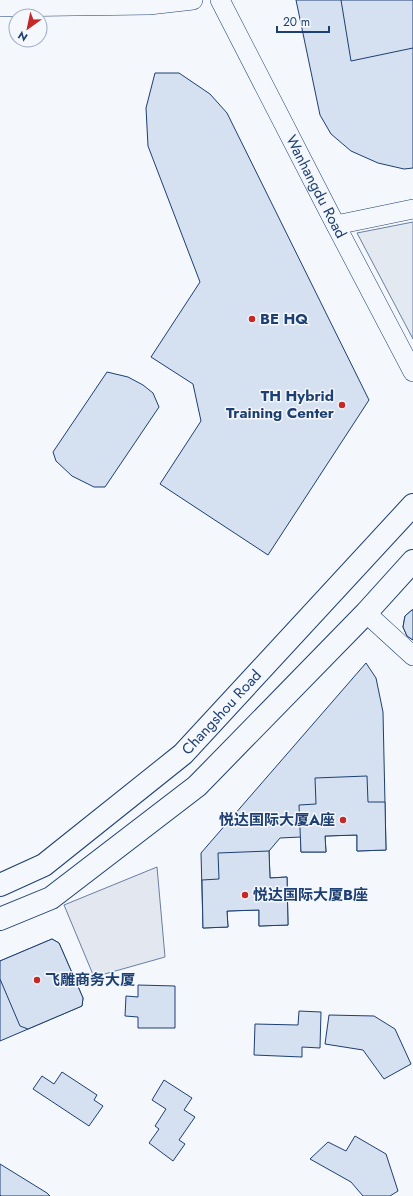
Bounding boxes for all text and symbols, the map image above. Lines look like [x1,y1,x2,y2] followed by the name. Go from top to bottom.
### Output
[8,8,48,48] north arrow
[277,8,329,34] scale bar
[283,13,310,31] text: 20 m
[15,27,31,45] text: N
[280,131,352,242] street label: Wanhangdu Road
[260,308,309,330] place label: BE HQ
[247,314,257,324] marker: BE HQ
[226,385,335,424] place label: TH Hybrid Training Center
[337,400,347,410] marker: TH Hybrid Training Center
[177,665,267,760] street label: Changshou Road
[219,809,335,831] place label: 悦达国际大厦A座
[338,815,348,825] marker: 悦达国际大厦A座
[253,884,368,906] place label: 悦达国际大厦B座
[240,890,250,900] marker: 悦达国际大厦B座
[45,969,135,991] place label: 飞雕商务大厦
[32,975,42,985] marker: 飞雕商务大厦

